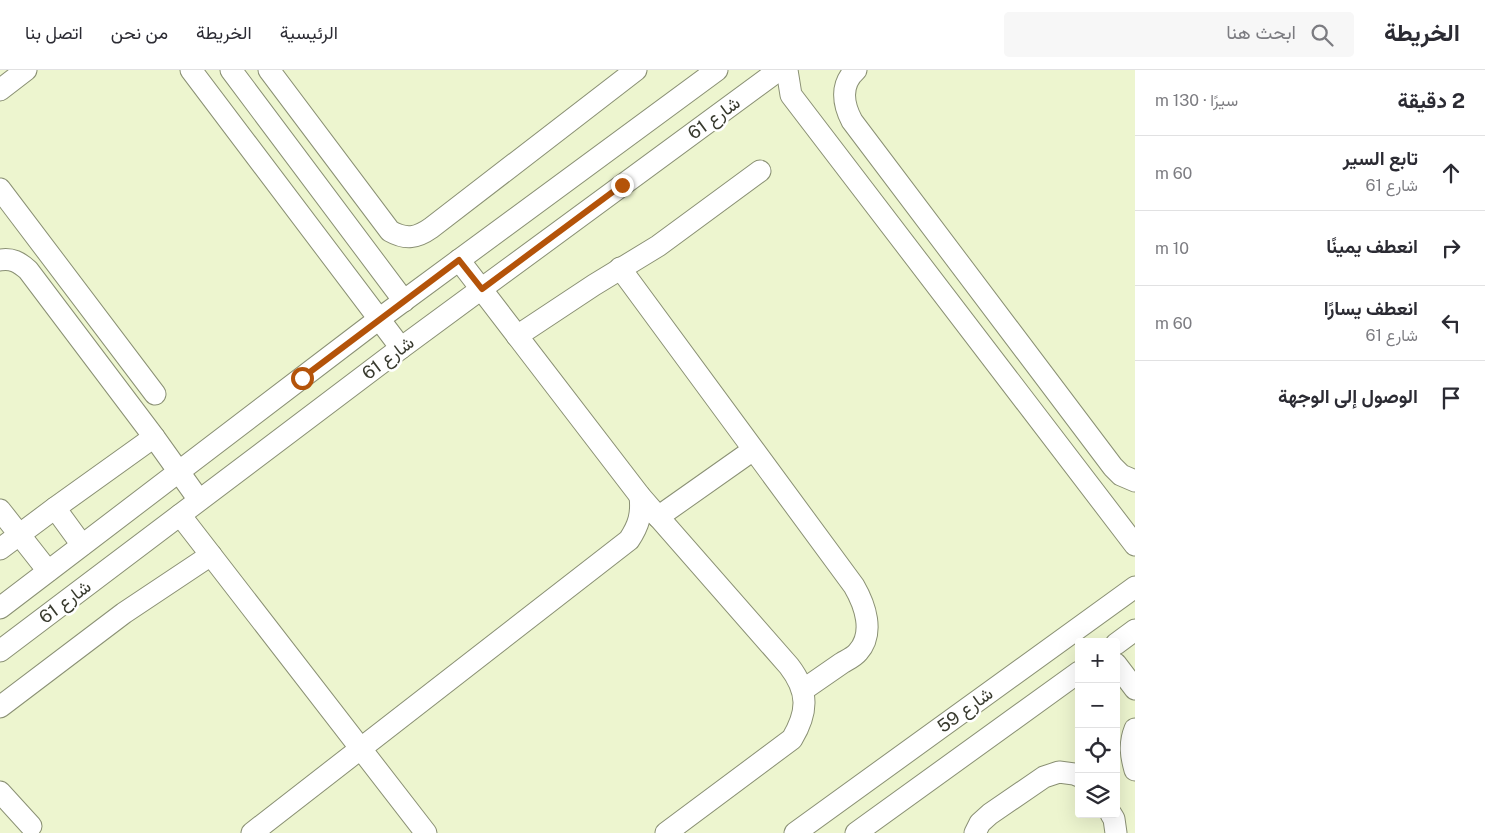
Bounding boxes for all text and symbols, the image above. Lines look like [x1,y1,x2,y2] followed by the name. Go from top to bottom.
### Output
[1004,12,1354,57] search box
[1384,18,1460,46] text: الخريطة
[1226,21,1296,43] text: ابحث هنا
[1308,21,1336,49] icon: search
[25,22,83,43] text: اتصل بنا
[111,22,168,43] text: من نحن
[196,22,252,43] text: الخريطة
[280,22,338,43] text: الرئيسية
[1397,88,1465,113] text: 2 دقيقة
[1155,91,1238,110] text: سيرًا · 130 m
[684,92,745,145] street label: شارع 61
[1343,147,1418,169] text: تابع السير
[1437,159,1465,187] icon: ahead
[1155,164,1192,183] text: 60 m
[611,174,634,197] route end
[1365,176,1418,195] text: شارع 61
[1437,234,1465,262] icon: right
[1326,235,1418,257] text: انعطف يمينًا
[1155,239,1189,258] text: 10 m
[1324,297,1418,319] text: انعطف يسارًا
[1437,309,1465,337] icon: left
[1155,314,1192,333] text: 60 m
[1365,326,1418,345] text: شارع 61
[358,331,419,385] street label: شارع 61
[291,367,314,390] route start
[1437,384,1465,412] icon: arrive
[1278,385,1418,407] text: الوصول إلى الوجهة
[35,575,96,629] street label: شارع 61
[1075,638,1120,818] map controls
[1075,638,1120,683] button: +
[933,682,998,738] street label: شارع 59
[1075,683,1120,728] button: −
[1075,728,1120,773] button: locate
[1075,773,1120,818] button: layers

